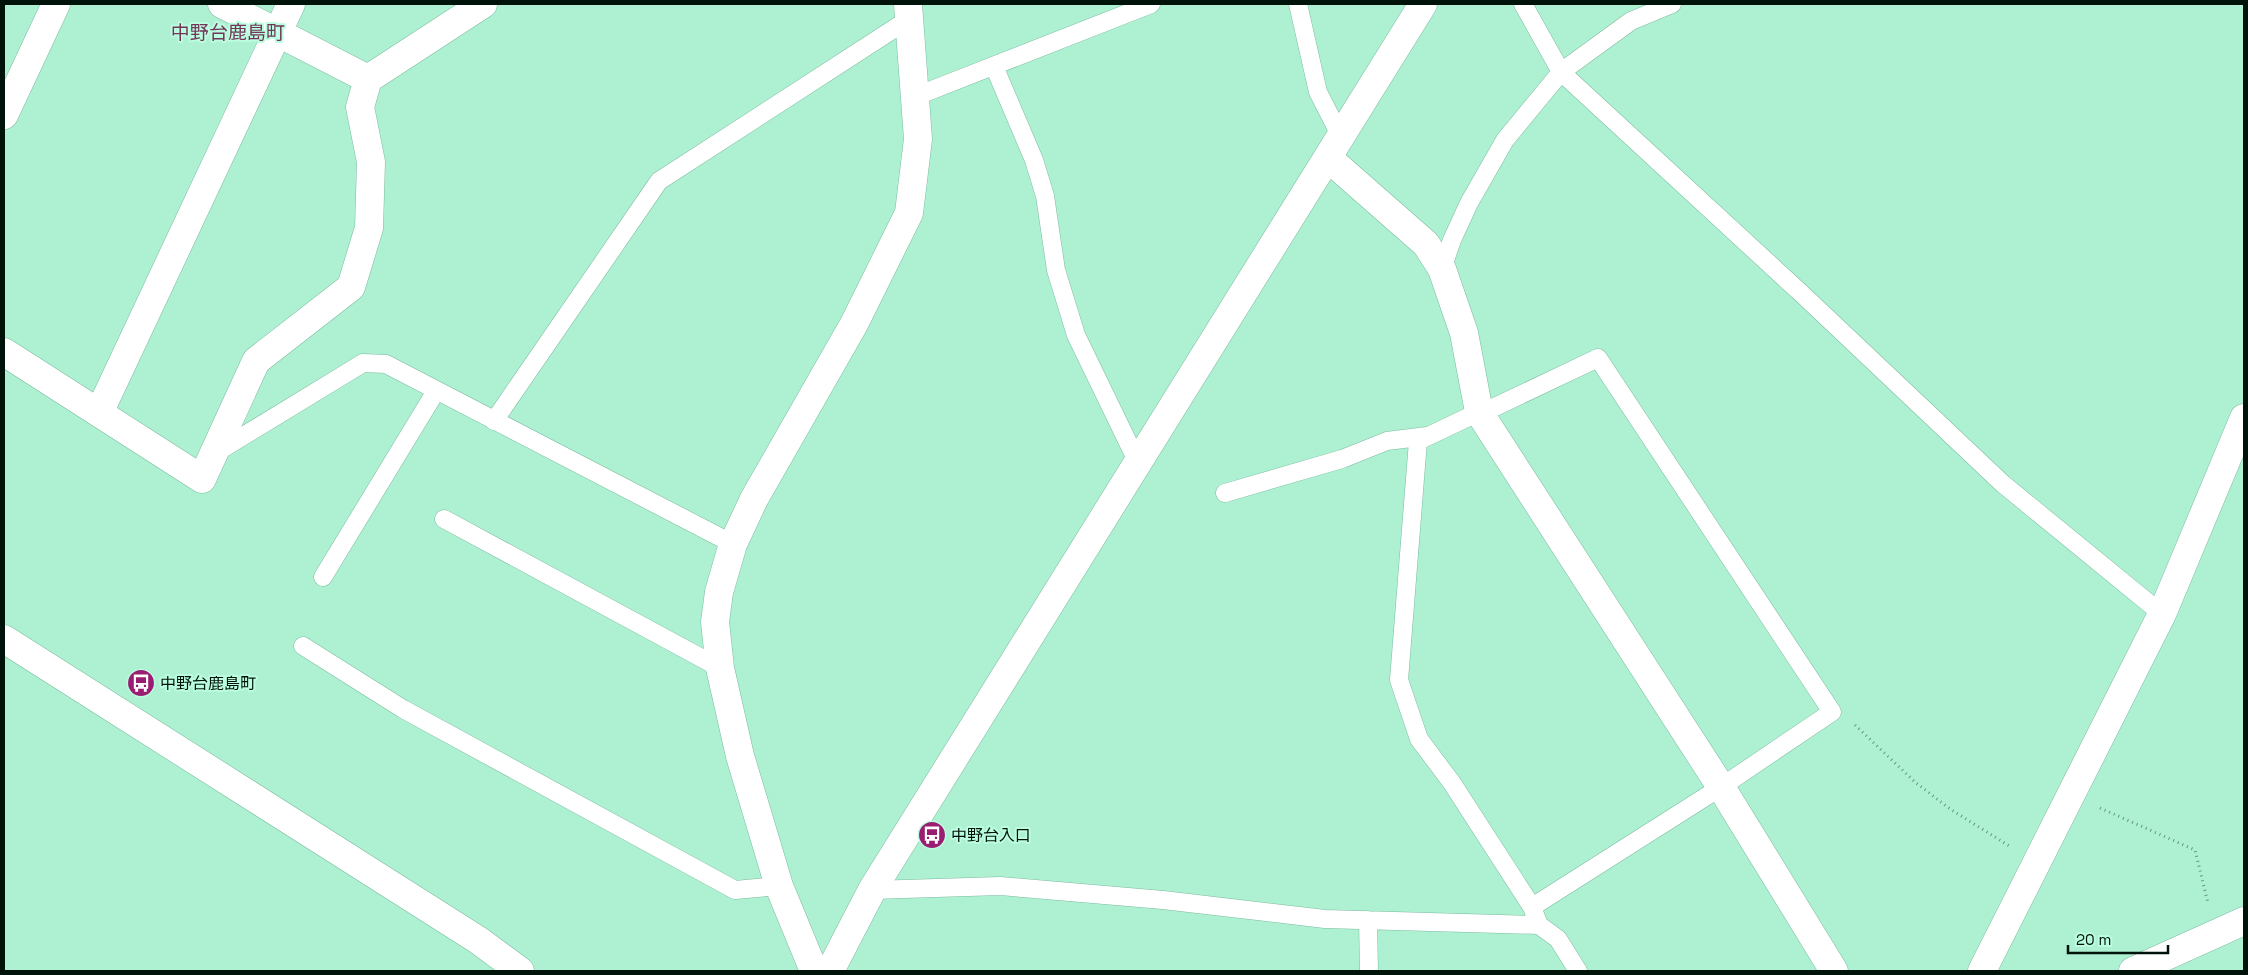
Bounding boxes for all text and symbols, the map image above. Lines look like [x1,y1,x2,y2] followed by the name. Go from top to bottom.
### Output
[171,20,285,45] district label: 中野台鹿島町
[126,668,156,698] bus stop icon: 中野台鹿島町
[160,673,256,694] place label: 中野台鹿島町
[917,820,947,850] bus stop icon: 中野台入口
[951,825,1031,846] place label: 中野台入口
[2068,922,2168,954] scale bar
[2076,930,2111,949] text: 20 m

